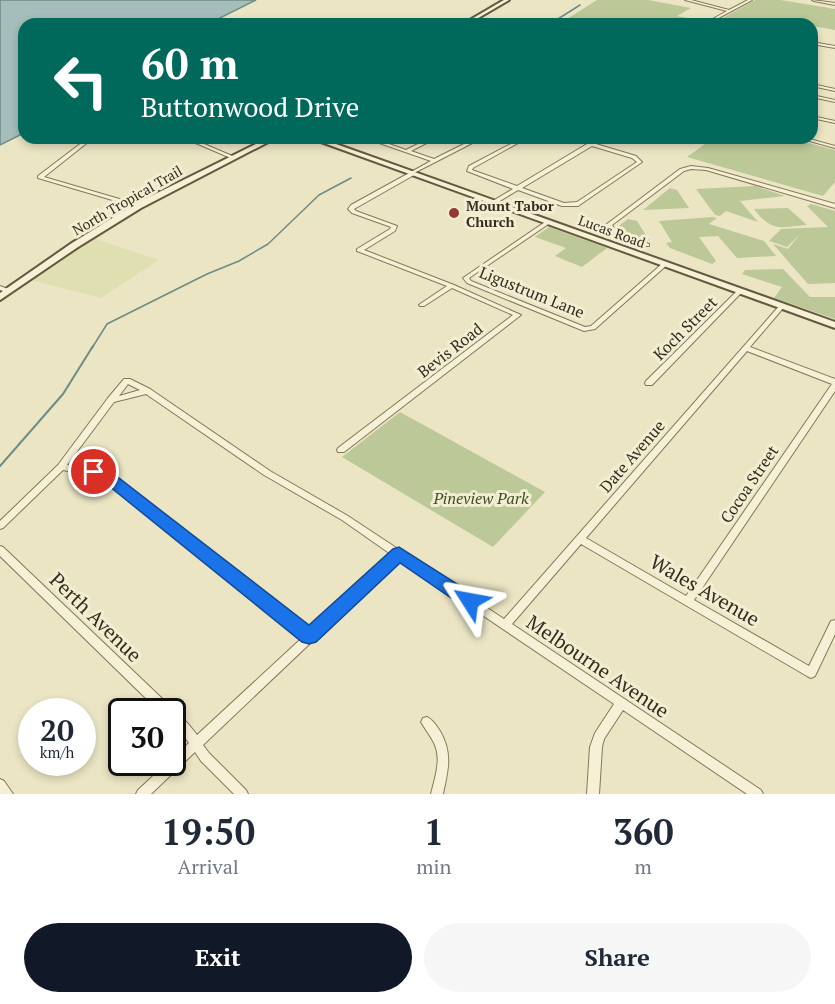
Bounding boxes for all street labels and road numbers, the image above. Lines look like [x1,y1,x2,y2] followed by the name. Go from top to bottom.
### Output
[69,161,185,239] street label: North Tropical Trail
[576,210,648,252] street label: Lucas Road
[476,261,588,323] street label: Ligustrum Lane
[648,291,722,365] street label: Koch Street
[413,318,487,382] street label: Bevis Road
[594,415,670,497] street label: Date Avenue
[715,441,783,527] street label: Cocoa Street
[645,548,765,632] street label: Wales Avenue
[44,566,148,668] street label: Perth Avenue
[521,608,675,724] street label: Melbourne Avenue

